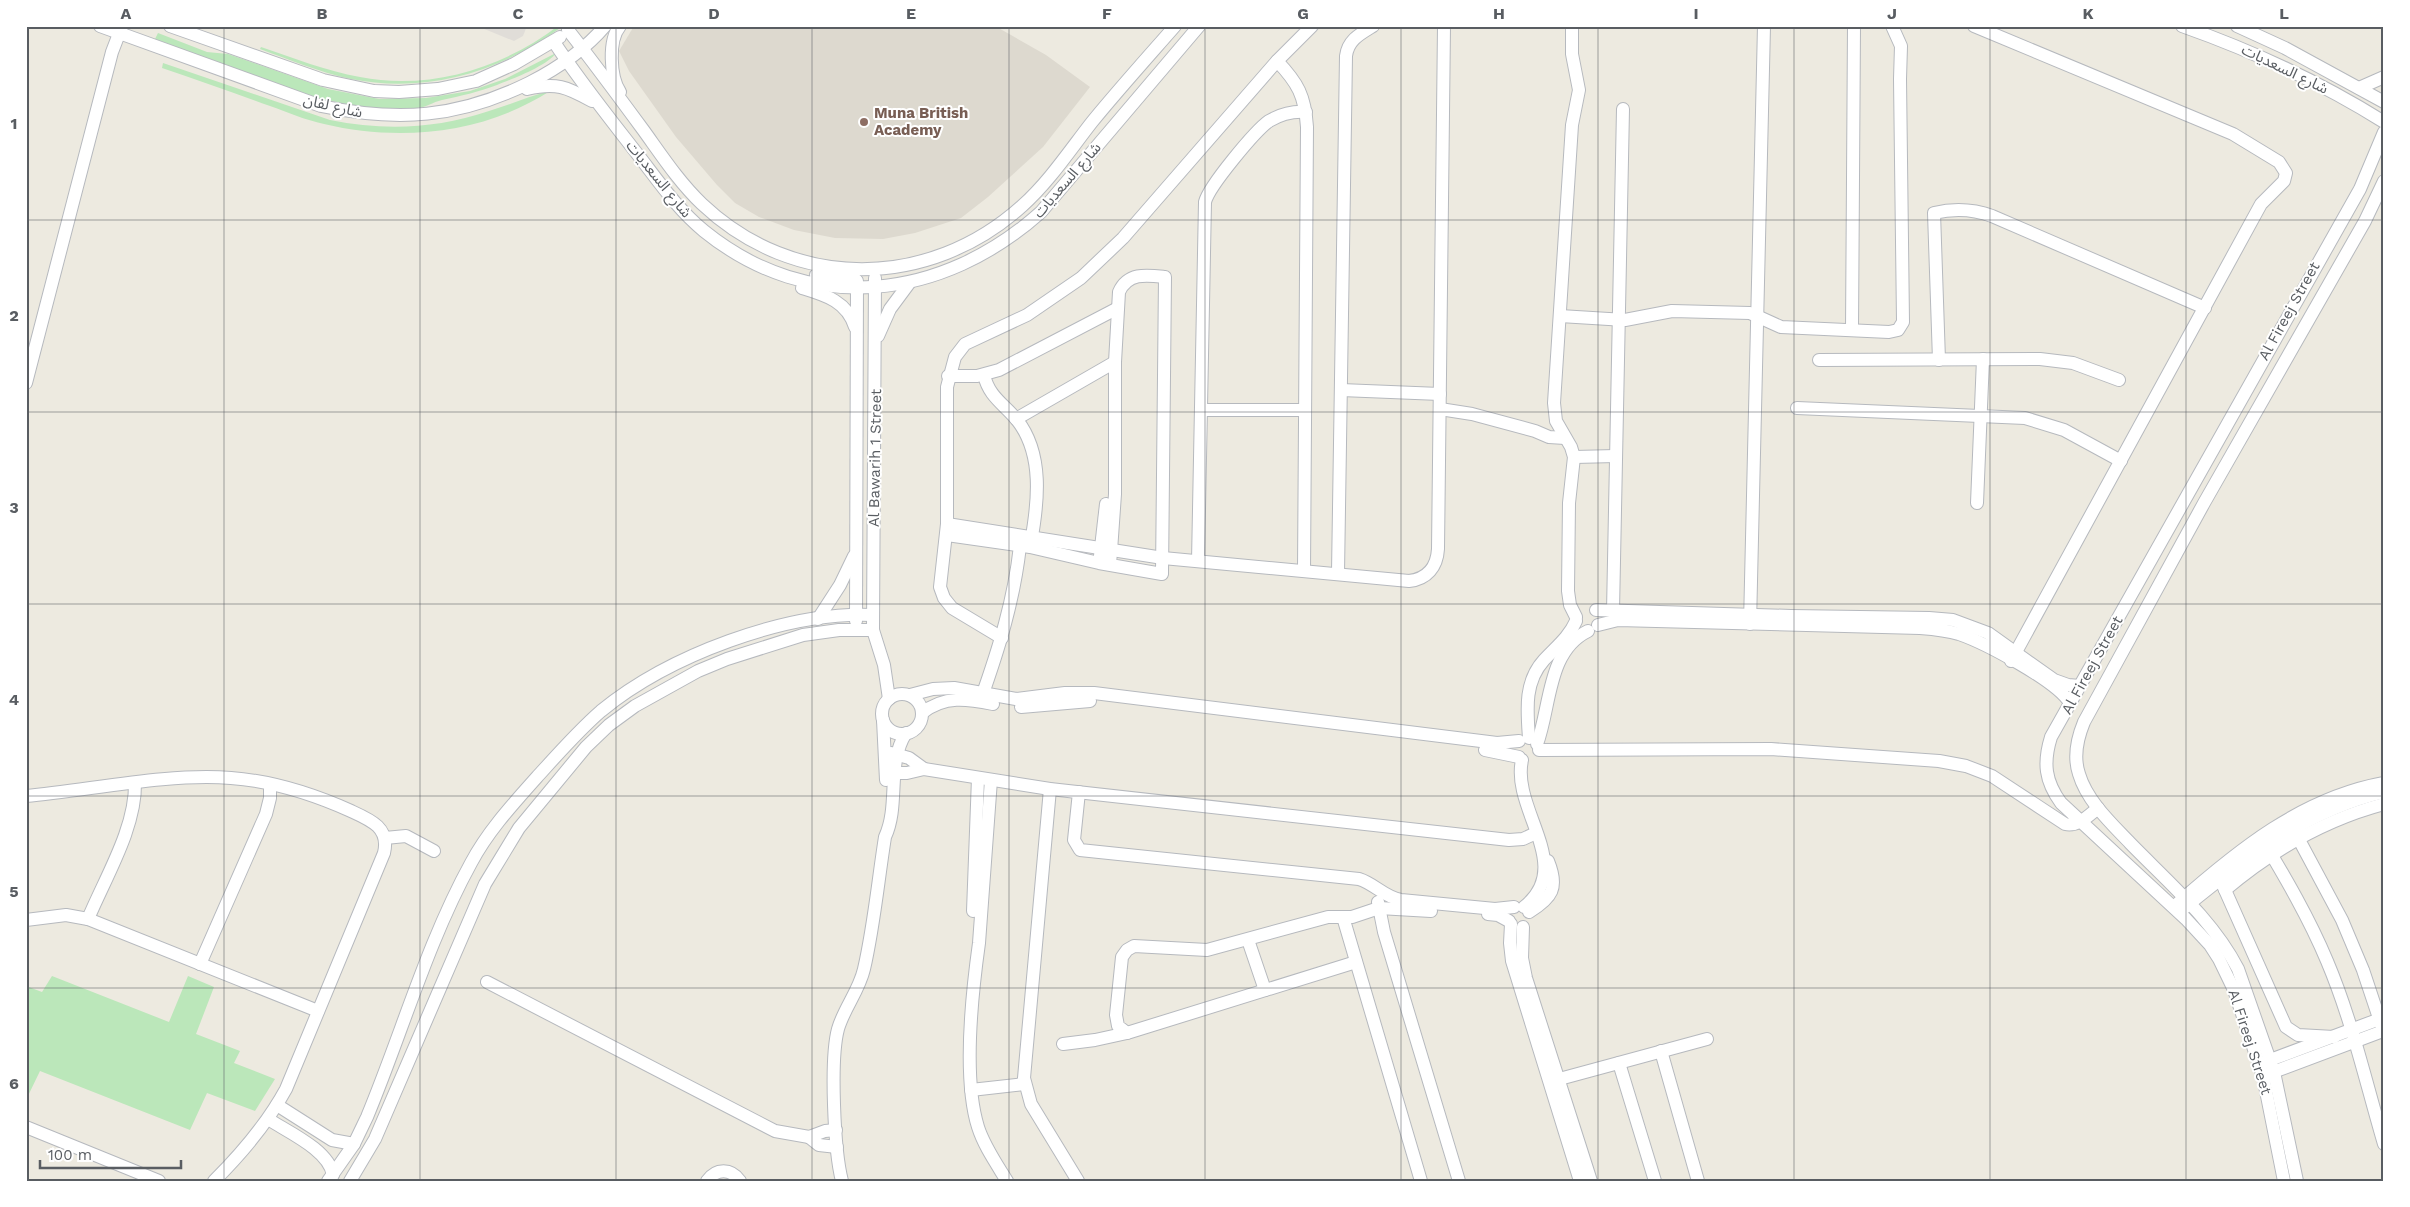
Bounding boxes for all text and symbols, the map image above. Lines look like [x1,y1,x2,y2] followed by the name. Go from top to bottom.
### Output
[121,4,132,23] text: A
[317,4,328,23] text: B
[513,4,524,23] text: C
[708,4,720,23] text: D
[906,4,916,23] text: E
[1102,4,1112,23] text: F
[1297,4,1309,23] text: G
[1493,4,1505,23] text: H
[1693,4,1699,23] text: I
[1887,4,1897,23] text: J
[2082,4,2094,23] text: K
[2279,4,2289,23] text: L
[2237,40,2331,101] street label: شارع السعديات
[301,90,365,125] street label: شارع لفان
[874,104,968,139] place label: Muna British Academy
[11,114,17,133] text: 1
[858,116,870,128] marker: Muna British Academy
[620,137,696,223] street label: شارع السعديات
[1029,138,1107,223] street label: شارع السعديات
[2255,258,2324,363] street label: Al Fireej Street
[9,306,19,325] text: 2
[865,388,885,527] street label: Al Bawarih 1 Street
[9,498,19,517] text: 3
[2058,612,2127,717] street label: Al Fireej Street
[9,690,19,709] text: 4
[9,882,19,901] text: 5
[2224,987,2276,1098] street label: Al Fireej Street
[9,1074,19,1093] text: 6
[40,1137,181,1169] scale bar
[48,1146,92,1164] text: 100 m

